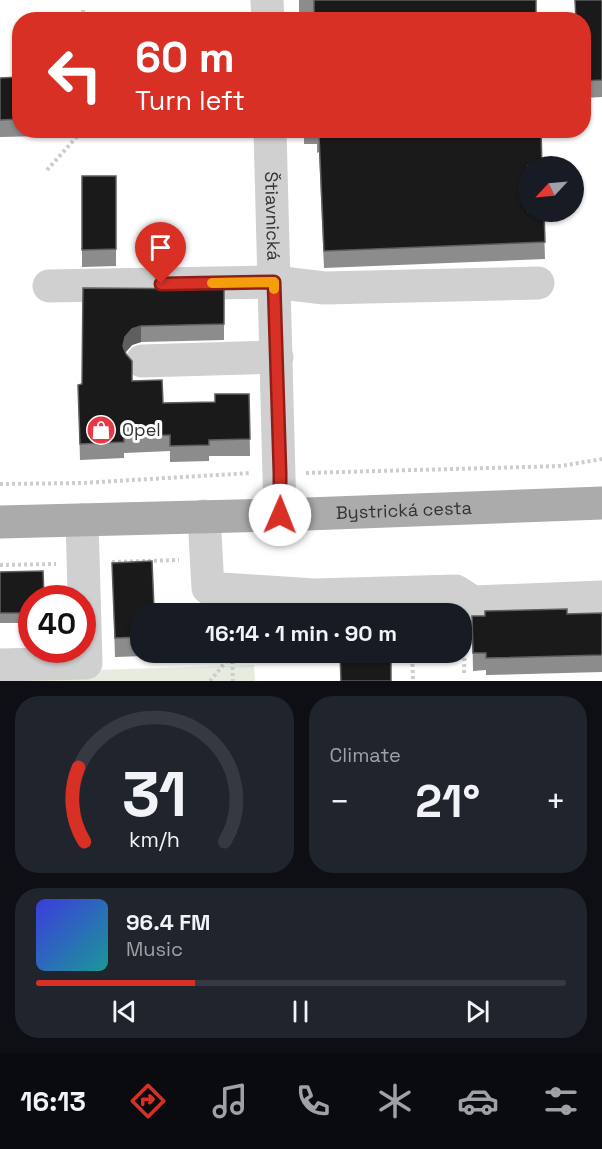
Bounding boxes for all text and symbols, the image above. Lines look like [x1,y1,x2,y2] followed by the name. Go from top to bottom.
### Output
[135,31,235,84] text: 60 m
[36,36,114,114] icon: left
[135,83,245,118] text: Turn left
[518,156,584,222] north arrow
[518,156,584,222] map controls
[260,171,285,261] street label: Štiavnická
[135,222,186,284] pin
[144,231,177,264] icon: arrive
[85,414,117,446] shop icon: Opel
[122,418,161,441] place label: Opel
[248,483,312,547] position arrow
[335,496,472,524] street label: Bystrická cesta
[18,585,96,663] speed limit sign: 40
[205,619,397,647] text: 16:14 · 1 min · 90 m
[330,742,401,768] text: Climate
[122,755,187,834] text: 31
[415,773,480,830] text: 21°
[330,781,350,823] text: −
[546,781,566,823] text: +
[129,826,180,853] text: km/h
[126,908,210,936] text: 96.4 FM
[126,936,183,962] text: Music
[108,995,141,1028] icon: previous
[284,995,317,1028] icon: pause
[461,995,494,1028] icon: next
[127,1080,169,1122] icon: directions
[209,1080,251,1122] icon: music
[292,1080,334,1122] icon: phone
[374,1080,416,1122] icon: climate
[457,1080,499,1122] icon: car
[540,1080,582,1122] icon: filters
[20,1084,86,1119] text: 16:13

